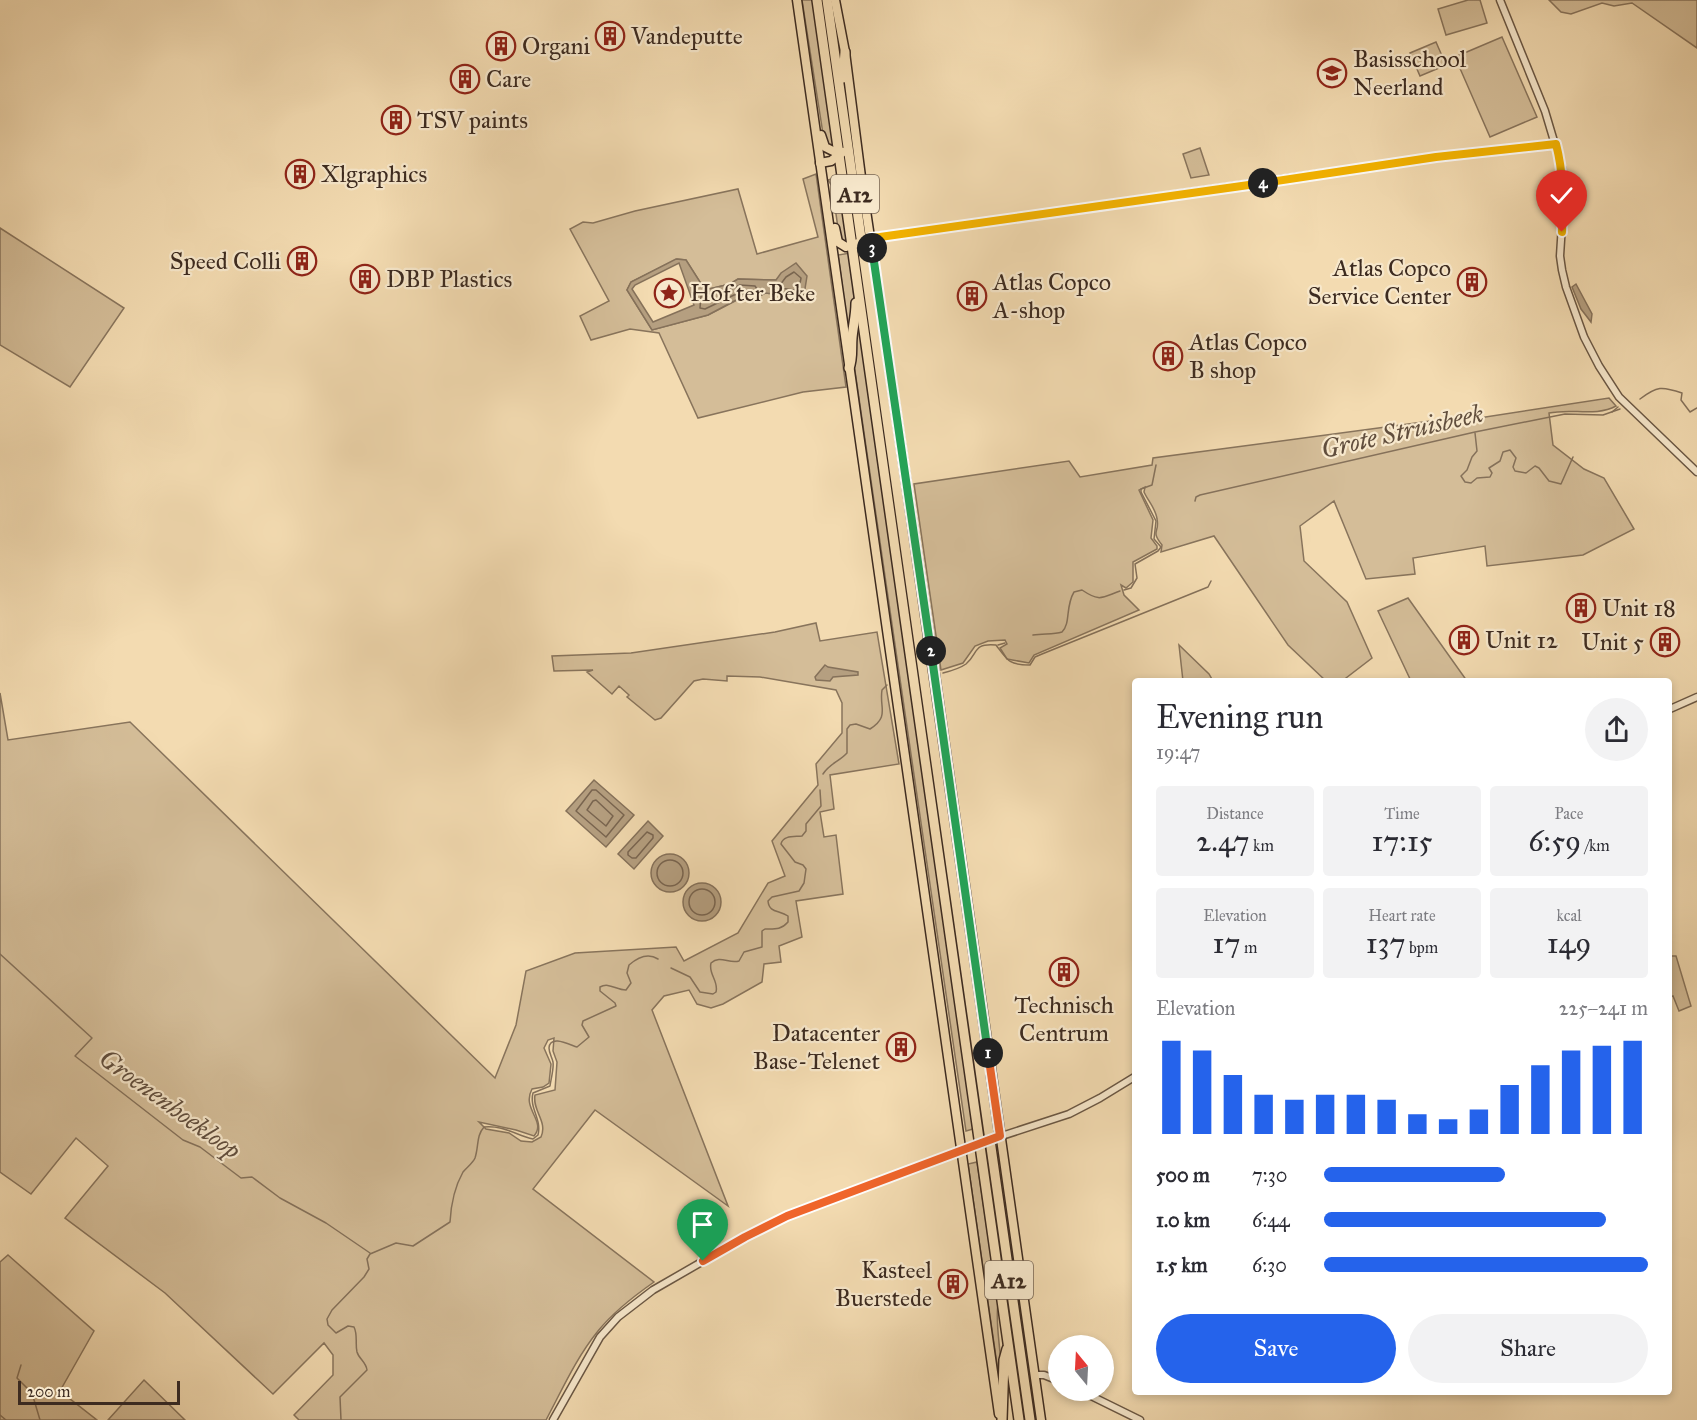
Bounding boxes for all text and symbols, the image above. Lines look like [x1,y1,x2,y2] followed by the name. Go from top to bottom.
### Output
[594,20,626,52] building icon: Vandeputte
[630,21,743,51] place label: Vandeputte
[485,30,517,62] building icon: Organi
[522,31,591,61] place label: Organi
[1353,44,1467,102] place label: Basisschool Neerland
[1316,57,1348,89] school or university icon: Basisschool Neerland
[449,63,481,95] building icon: Care
[486,64,531,94] place label: Care
[380,104,412,136] building icon: TSV paints
[417,105,528,135] place label: TSV paints
[284,158,316,190] building icon: Xlgraphics
[321,159,427,189] place label: Xlgraphics
[1248,168,1278,198] pin: 4
[1536,170,1587,232] pin
[1259,173,1267,192] text: 4
[831,175,879,213] road number: A12
[1545,179,1578,212] icon: check
[857,233,887,263] pin: 3
[869,238,875,257] text: 3
[286,245,318,277] building icon: Speed Colli
[170,246,281,276] place label: Speed Colli
[1308,253,1451,311] place label: Atlas Copco Service Center
[349,263,381,295] building icon: DBP Plastics
[386,264,512,294] place label: DBP Plastics
[1456,266,1488,298] building icon: Atlas Copco Service Center
[992,267,1111,325] place label: Atlas Copco A-shop
[653,277,685,309] place icon: Hof ter Beke
[690,278,815,308] place label: Hof ter Beke
[956,280,988,312] building icon: Atlas Copco A-shop
[1188,327,1307,385] place label: Atlas Copco B shop
[1152,340,1184,372] building icon: Atlas Copco B shop
[1318,397,1487,465] water label: Grote Struisbeek
[1565,592,1597,624] building icon: Unit 18
[1602,593,1676,623] place label: Unit 18
[1448,624,1480,656] building icon: Unit 12
[1485,625,1558,655] place label: Unit 12
[1649,626,1681,658] building icon: Unit 5
[1581,627,1644,657] place label: Unit 5
[916,636,946,666] pin: 2
[927,641,935,660] text: 2
[1156,697,1323,737] text: Evening run
[1585,698,1648,761] button: share
[1156,740,1200,764] text: 19:47
[1206,804,1264,823] text: Distance
[1384,804,1420,823] text: Time
[1554,804,1584,823] text: Pace
[1196,823,1250,859] text: 2.47
[1372,823,1433,859] text: 17:15
[1528,823,1581,859] text: 6:59
[1250,836,1274,855] text: km
[1581,836,1610,855] text: /km
[1203,906,1267,925] text: Elevation
[1368,906,1436,925] text: Heart rate
[1556,906,1582,925] text: kcal
[1213,925,1240,961] text: 17
[1366,925,1406,961] text: 137
[1547,925,1591,961] text: 149
[1240,938,1257,957] text: m
[1406,938,1438,957] text: bpm
[1048,956,1080,988] building icon: Technisch Centrum
[1014,990,1114,1048] place label: Technisch Centrum
[1156,996,1235,1020] text: Elevation
[1559,996,1648,1020] text: 225–241 m
[753,1018,881,1076] place label: Datacenter Base-Telenet
[885,1031,917,1063] building icon: Datacenter Base-Telenet
[973,1038,1003,1068] pin: 1
[92,1042,247,1167] water label: Groenenhoekloop
[985,1043,991,1062] text: 1
[1156,1163,1210,1187] text: 500 m
[1252,1163,1287,1187] text: 7:30
[677,1199,728,1261] pin
[686,1208,719,1241] icon: arrive
[1156,1208,1210,1232] text: 1.0 km
[1252,1208,1290,1232] text: 6:44
[1156,1253,1207,1277] text: 1.5 km
[1252,1253,1287,1277] text: 6:30
[835,1255,933,1313] place label: Kasteel Buerstede
[985,1261,1033,1299] road number: A12
[937,1268,969,1300] building icon: Kasteel Buerstede
[1156,1314,1396,1383] button: Save
[1408,1314,1648,1383] button: Share
[1048,1335,1114,1401] north arrow
[1048,1335,1114,1401] map controls
[18,1378,180,1406] scale bar
[27,1382,70,1401] text: 200 m

